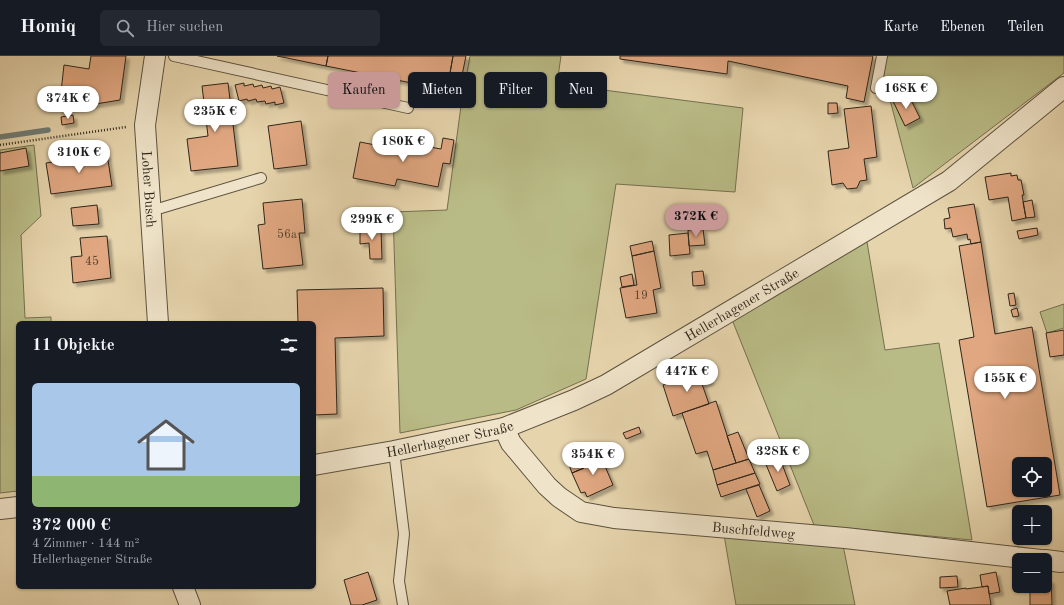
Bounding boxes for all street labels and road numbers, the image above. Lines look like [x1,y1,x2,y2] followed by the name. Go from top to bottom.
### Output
[139,150,158,228] street label: Loher Busch
[683,266,801,344] street label: Hellerhagener Straße
[385,419,516,460] street label: Hellerhagener Straße
[711,520,796,542] street label: Buschfeldweg

